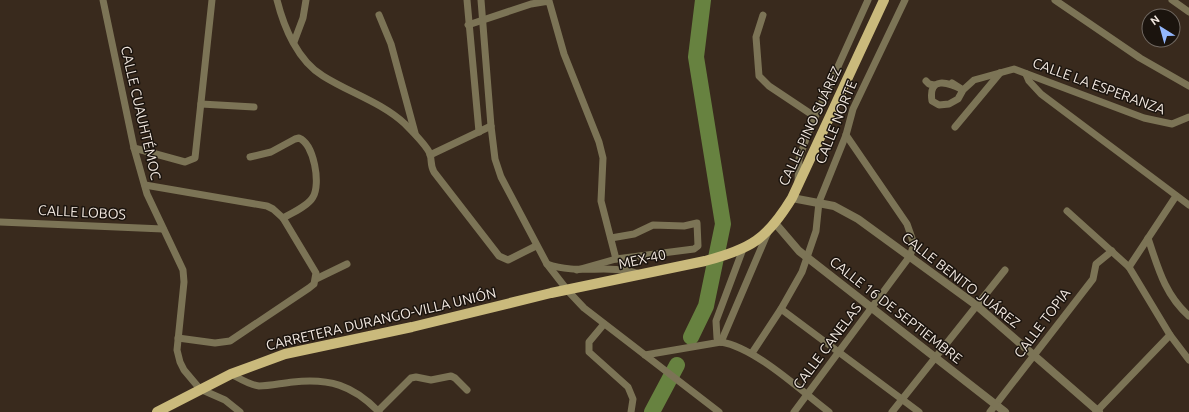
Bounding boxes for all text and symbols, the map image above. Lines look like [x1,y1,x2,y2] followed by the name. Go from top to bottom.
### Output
[1141,8,1181,48] north arrow
[1148,13,1162,27] text: N
[118,44,165,182] street label: CALLE CUAUHTÉMOC
[1030,55,1168,117] street label: CALLE LA ESPERANZA
[774,63,845,188] street label: CALLE PINO SUÁREZ
[812,78,860,166] street label: CALLE NORTE
[38,202,126,222] street label: CALLE LOBOS
[899,228,1024,331] street label: CALLE BENITO JUÁREZ
[617,246,667,272] street label: MEX-40
[827,253,966,367] street label: CALLE 16 DE SEPTIEMBRE
[264,284,498,353] street label: CARRETERA DURANGO-VILLA UNIÓN
[1011,285,1073,361] street label: CALLE TOPIA
[790,300,864,392] street label: CALLE CANELAS

